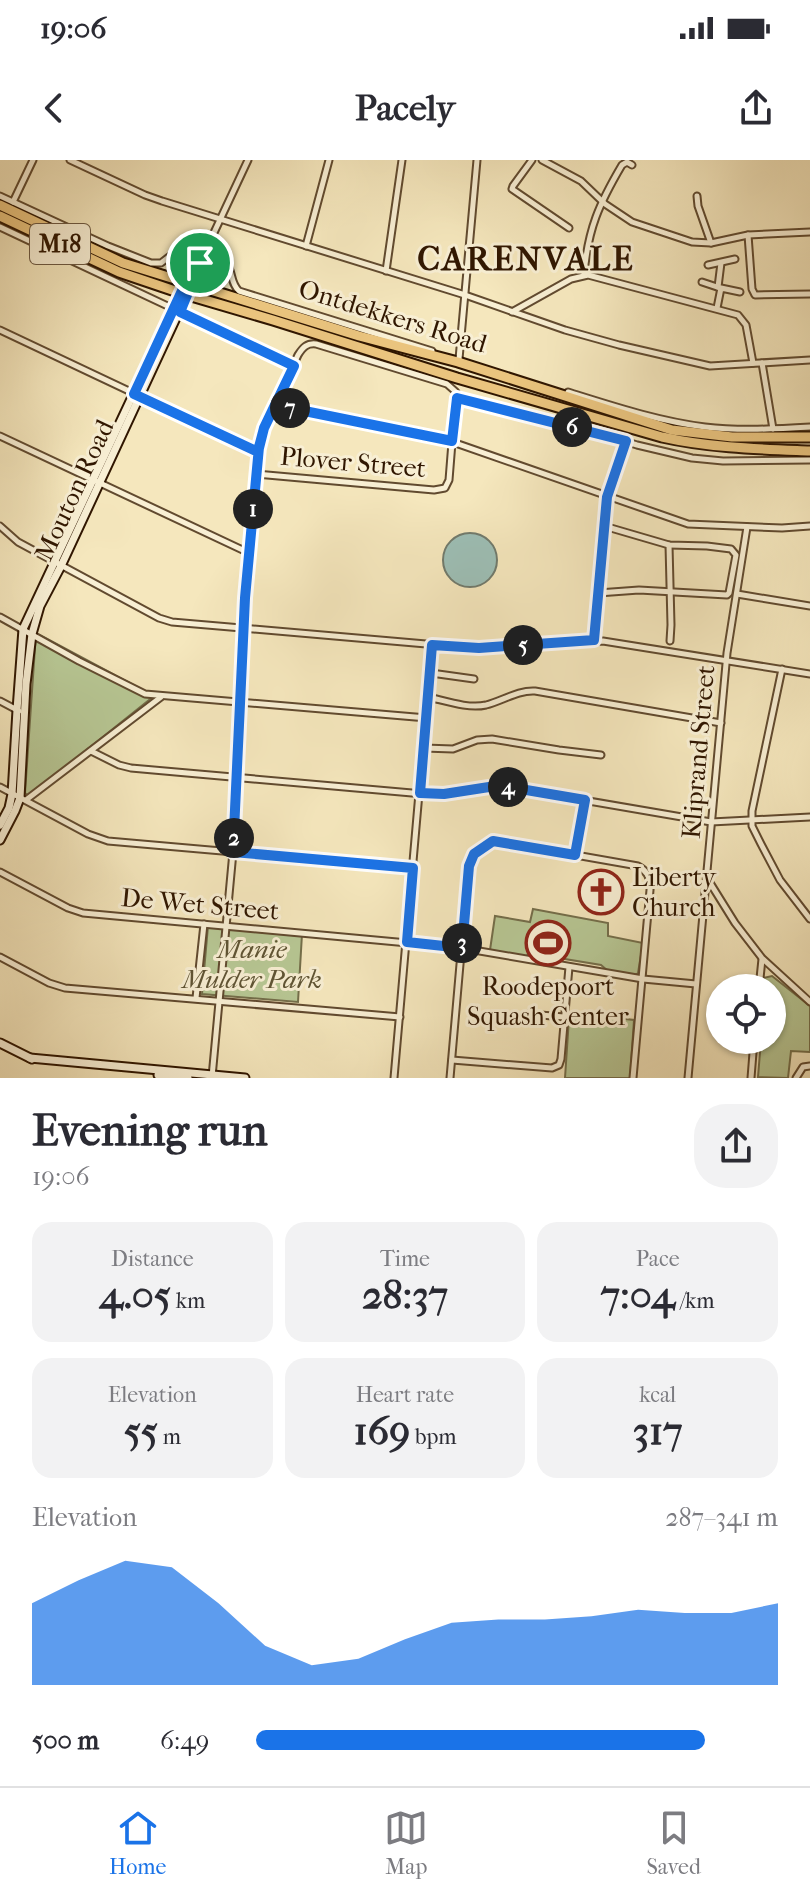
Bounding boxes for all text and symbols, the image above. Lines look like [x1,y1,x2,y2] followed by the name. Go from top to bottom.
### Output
[40,11,107,46] text: 19:06
[32,86,76,130] icon: back
[734,86,778,130] icon: share
[355,87,455,129] text: Pacely
[30,224,90,264] road number: M18
[166,229,234,297] pin
[417,239,635,279] district label: CARENVALE
[178,241,222,285] icon: arrive
[295,273,491,360] street label: Ontdekkers Road
[270,388,310,428] pin: 7
[285,395,295,421] text: 7
[552,407,592,447] pin: 6
[28,414,121,566] street label: Mouton Road
[566,414,578,440] text: 6
[279,441,428,484] street label: Plover Street
[233,489,273,529] pin: 1
[249,496,257,522] text: 1
[503,625,543,665] pin: 5
[518,632,528,658] text: 5
[675,663,722,840] street label: Kliprand Street
[488,767,528,807] pin: 4
[502,774,515,800] text: 4
[214,818,254,858] pin: 2
[228,825,240,851] text: 2
[632,862,717,923] place label: Liberty Church
[577,868,625,916] church icon: Liberty Church
[120,882,281,927] street label: De Wet Street
[524,919,572,967] sports icon: Roodepoort Squash Center
[442,923,482,963] pin: 3
[457,930,467,956] text: 3
[180,934,322,995] park label: Manie Mulder Park
[467,971,629,1032] place label: Roodepoort Squash Center
[706,974,786,1054] map controls
[706,974,786,1054] button: locate
[694,1104,778,1188] button: share
[32,1105,267,1156] text: Evening run
[32,1161,90,1192] text: 19:06
[111,1246,194,1272] text: Distance
[380,1246,430,1272] text: Time
[636,1246,680,1272] text: Pace
[99,1272,171,1318] text: 4.05
[362,1272,448,1318] text: 28:37
[601,1272,675,1318] text: 7:04
[171,1288,205,1314] text: km
[675,1288,715,1314] text: /km
[108,1382,197,1408] text: Elevation
[356,1382,454,1408] text: Heart rate
[639,1382,676,1408] text: kcal
[124,1408,158,1454] text: 55
[353,1408,410,1454] text: 169
[633,1408,683,1454] text: 317
[158,1424,181,1450] text: m
[410,1424,457,1450] text: bpm
[32,1502,137,1533] text: Elevation
[665,1502,778,1533] text: 287–341 m
[32,1725,99,1756] text: 500 m
[160,1725,209,1756] text: 6:49
[109,1806,166,1880] tab: Home
[384,1806,428,1880] tab: Map
[646,1806,701,1880] tab: Saved

